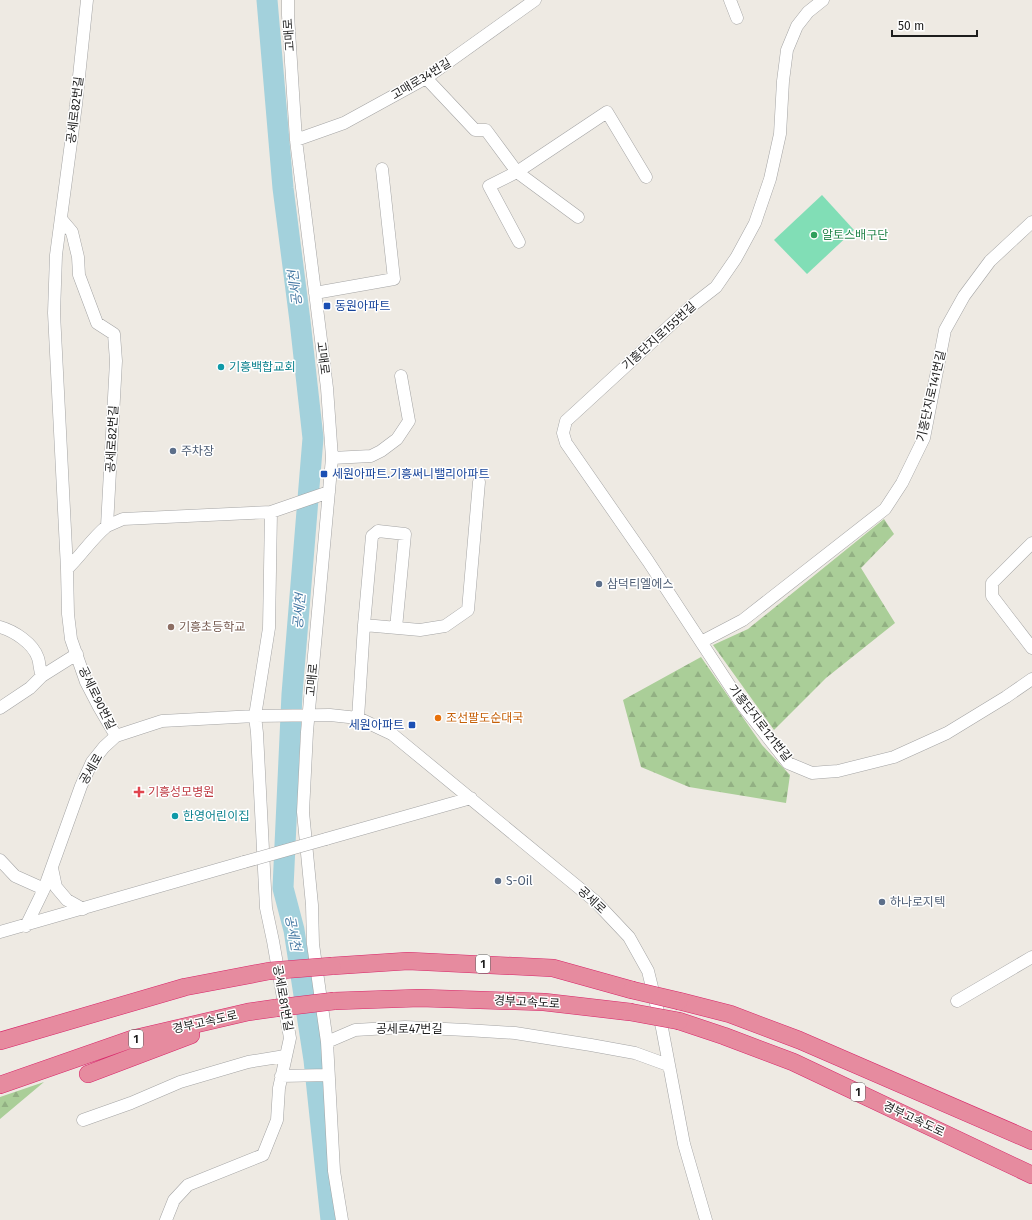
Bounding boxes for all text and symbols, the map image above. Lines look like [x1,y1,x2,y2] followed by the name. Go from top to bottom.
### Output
[892,12,977,38] scale bar
[281,18,297,52] street label: 고매로
[898,19,924,33] text: 50 m
[388,56,454,102] street label: 고매로34번길
[64,76,86,144] street label: 공세로82번길
[822,228,888,242] place label: 알토스배구단
[809,230,819,240] marker: 알토스배구단
[285,268,305,307] water label: 공세천
[335,299,390,313] place label: 동원아파트
[619,299,699,373] street label: 기흥단지로155번길
[322,301,332,311] marker: 동원아파트
[314,341,332,375] street label: 고매로
[914,349,948,443] street label: 기흥단지로141번길
[229,360,295,374] place label: 기흥백합교회
[216,362,226,372] marker: 기흥백합교회
[103,405,121,473] street label: 공세로82번길
[181,444,214,458] place label: 주차장
[168,446,178,456] marker: 주차장
[332,467,489,481] place label: 세원아파트.기흥써니밸리아파트
[319,469,329,479] marker: 세원아파트.기흥써니밸리아파트
[607,577,673,591] place label: 삼덕티엘에스
[594,579,604,589] marker: 삼덕티엘에스
[290,591,308,630] water label: 공세천
[179,620,245,634] place label: 기흥초등학교
[166,622,176,632] marker: 기흥초등학교
[304,663,320,697] street label: 고매로
[76,664,118,732] street label: 공세로90번길
[726,682,794,764] street label: 기흥단지로121번길
[446,711,523,725] place label: 조선팔도순대국
[433,713,443,723] marker: 조선팔도순대국
[349,718,404,732] place label: 세원아파트
[407,720,417,730] marker: 세원아파트
[77,751,105,787] street label: 공세로
[148,785,214,799] place label: 기흥성모병원
[133,786,145,798] marker: 기흥성모병원
[183,809,249,823] place label: 한영어린이집
[170,811,180,821] marker: 한영어린이집
[506,874,533,888] place label: S-Oil
[493,876,503,886] marker: S-Oil
[575,884,609,916] street label: 공세로
[890,895,945,909] place label: 하나로지텍
[877,897,887,907] marker: 하나로지텍
[282,914,304,953] water label: 공세천
[476,955,490,973] road number: 1
[270,964,296,1032] street label: 공세로81번길
[494,993,560,1011] street label: 경부고속도로
[171,1008,239,1036] street label: 경부고속도로
[376,1022,442,1036] street label: 공세로47번길
[129,1030,143,1048] road number: 1
[851,1083,865,1101] road number: 1
[881,1099,947,1139] street label: 경부고속도로

